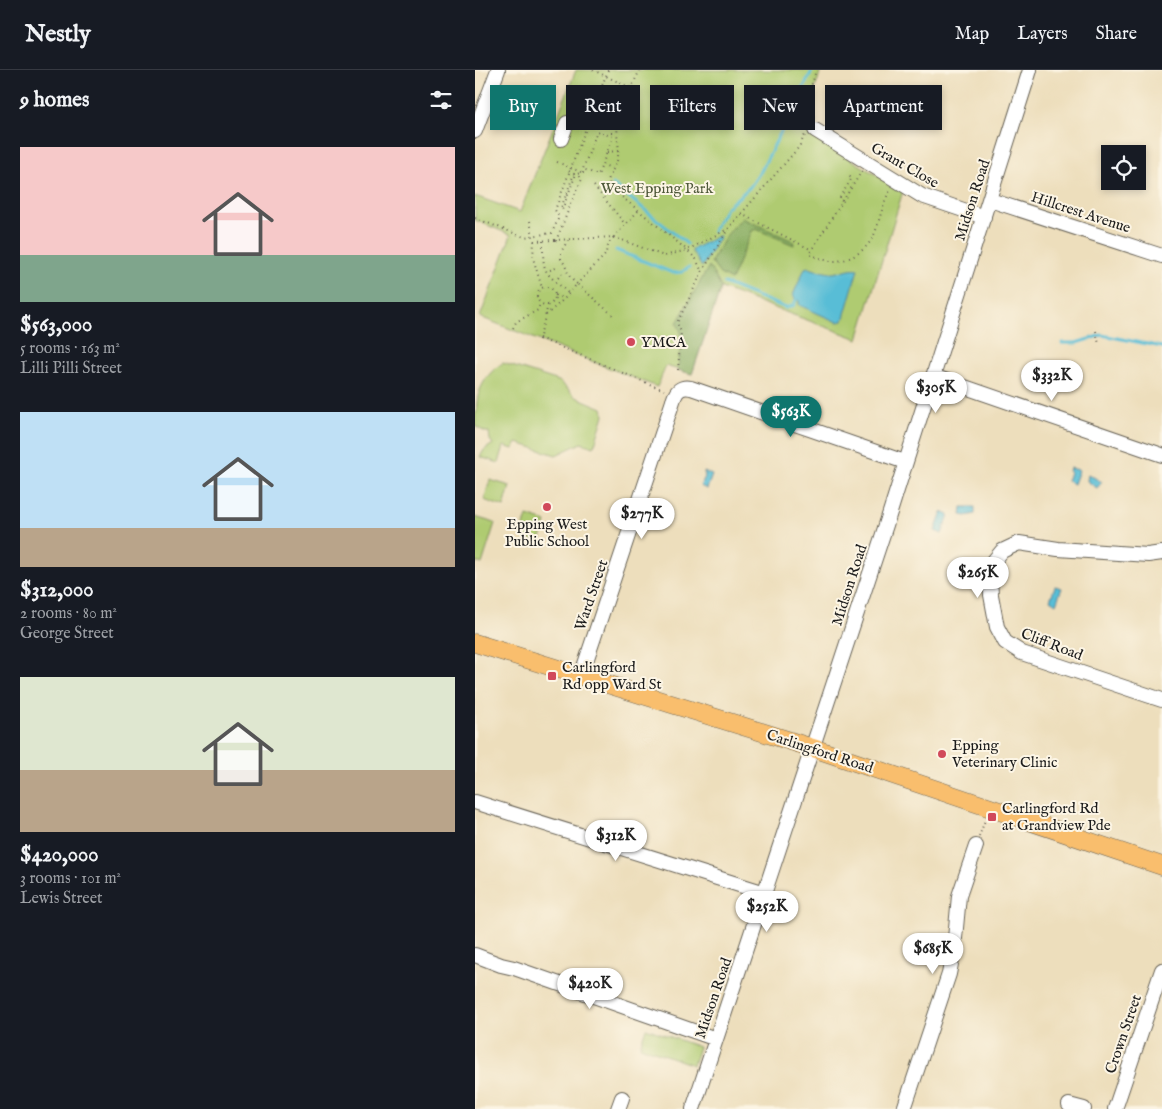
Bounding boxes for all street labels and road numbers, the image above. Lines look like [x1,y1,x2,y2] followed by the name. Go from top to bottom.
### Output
[867,138,942,193] street label: Grant Close
[950,156,995,243] street label: Midson Road
[1029,187,1133,238] street label: Hillcrest Avenue
[827,541,872,628] street label: Midson Road
[570,557,612,633] street label: Ward Street
[1018,624,1086,665] street label: Cliff Road
[764,725,877,778] street label: Carlingford Road
[691,954,737,1041] street label: Midson Road
[1101,992,1146,1076] street label: Crown Street

